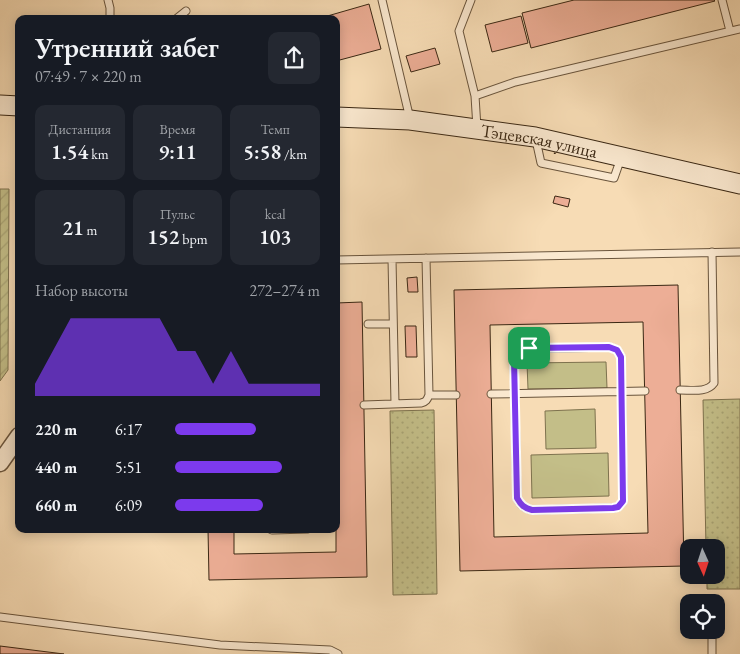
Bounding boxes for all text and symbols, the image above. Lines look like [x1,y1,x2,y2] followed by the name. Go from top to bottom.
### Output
[35,29,219,65] text: Утренний забег
[268,32,320,84] button: share
[35,66,142,87] text: 07:49 · 7 × 220 m
[480,118,601,163] street label: Тэцевская улица
[49,120,111,138] text: Дистанция
[160,120,195,138] text: Время
[261,120,290,138] text: Темп
[51,138,88,165] text: 1.54
[158,138,197,165] text: 9:11
[243,138,281,165] text: 5:58
[88,145,109,163] text: km
[281,145,307,163] text: /km
[160,205,195,223] text: Пульс
[265,205,286,223] text: kcal
[62,214,84,241] text: 21
[84,221,97,239] text: m
[147,223,180,250] text: 152
[259,223,291,250] text: 103
[180,230,208,248] text: bpm
[35,280,128,301] text: Набор высоты
[249,280,320,301] text: 272–274 m
[508,327,550,369] pin
[515,334,543,362] icon: arrive
[35,419,77,440] text: 220 m
[115,419,142,440] text: 6:17
[35,457,77,478] text: 440 m
[115,457,142,478] text: 5:51
[35,495,77,516] text: 660 m
[115,495,142,516] text: 6:09
[680,539,725,584] north arrow
[680,539,725,639] map controls
[680,594,725,639] button: locate

